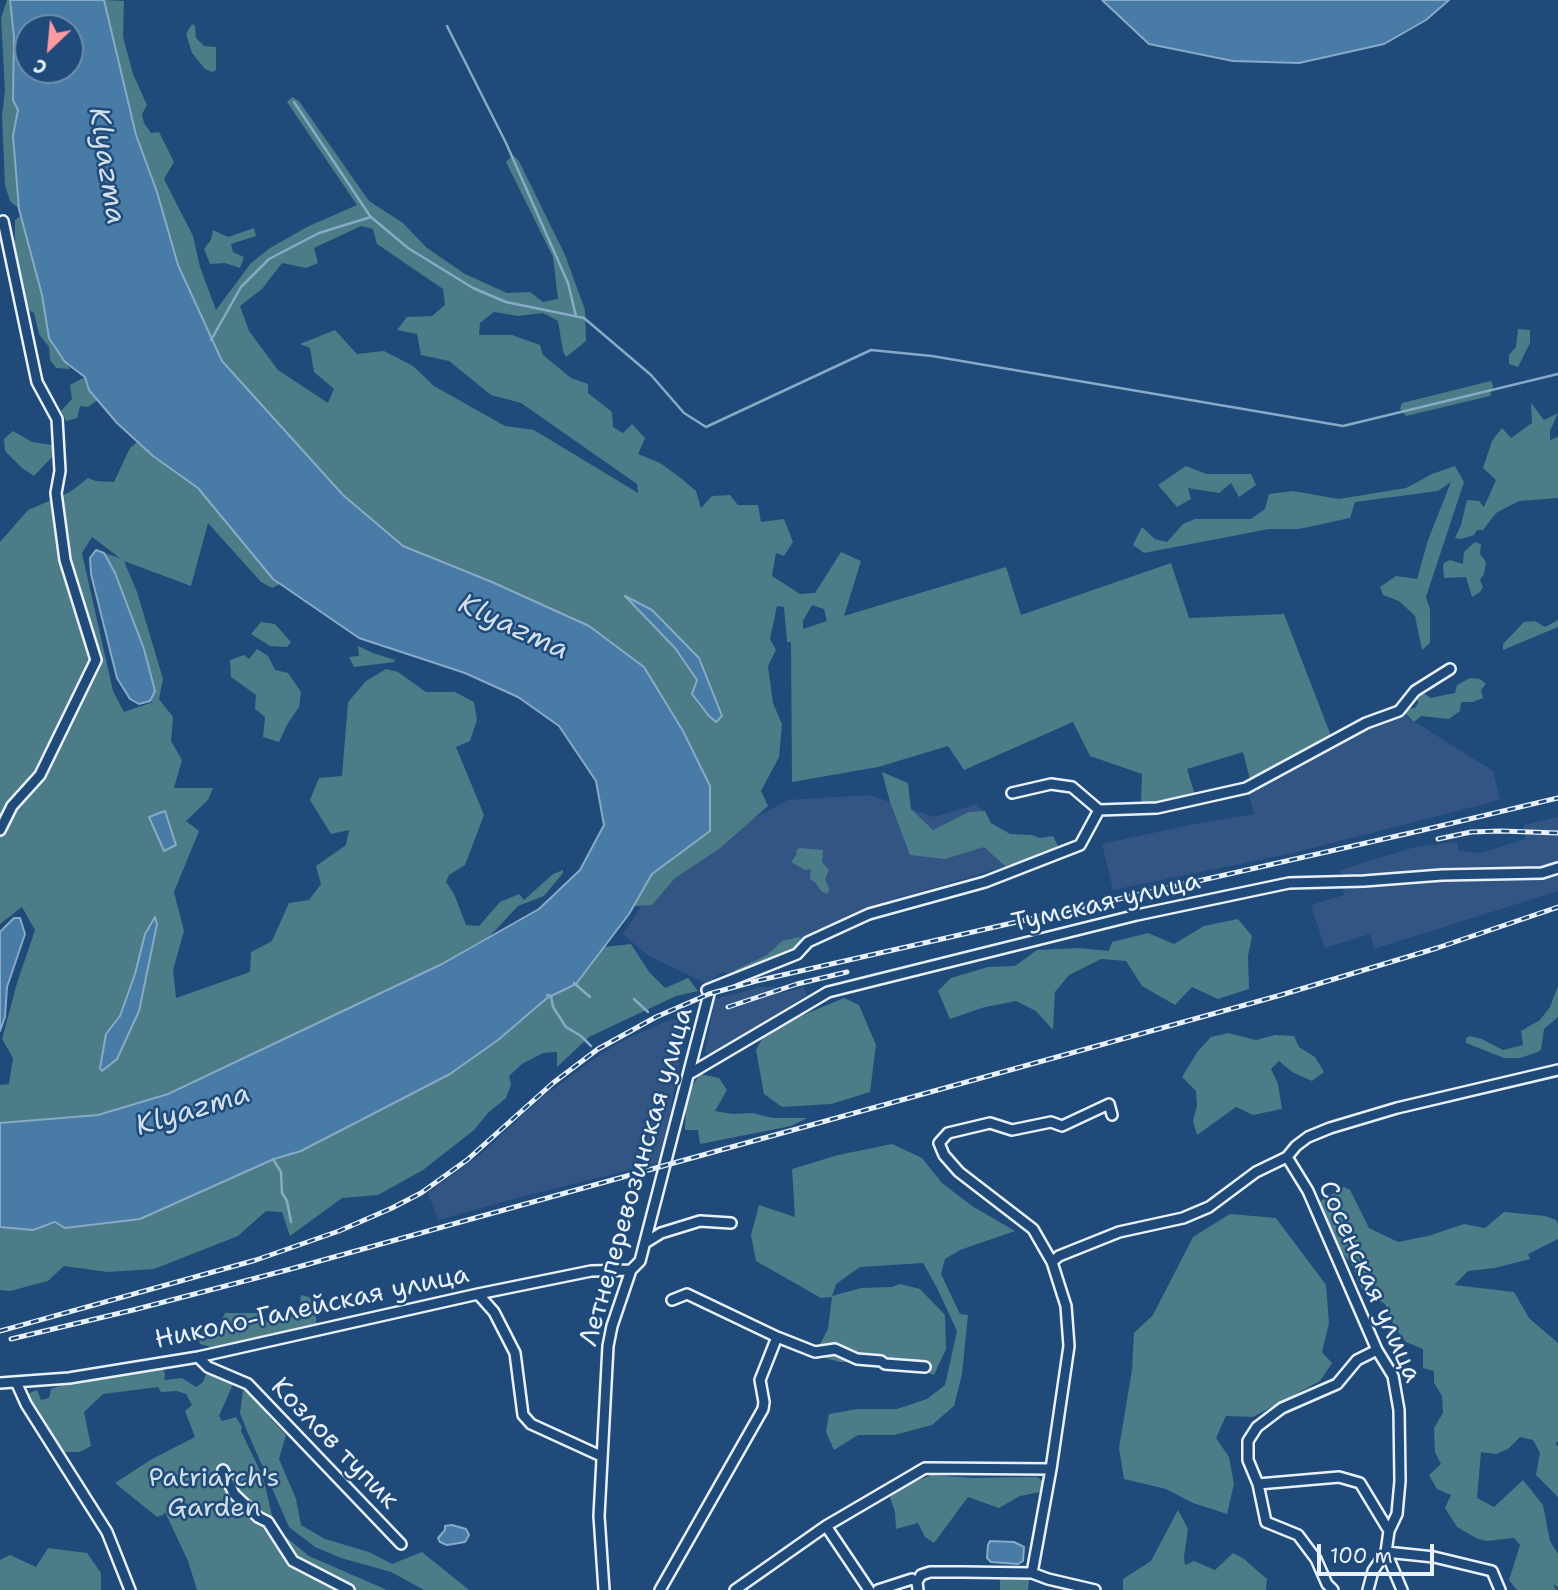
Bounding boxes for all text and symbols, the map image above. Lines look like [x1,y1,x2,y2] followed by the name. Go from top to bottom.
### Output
[14,14,84,84] north arrow
[30,53,51,80] text: С
[80,105,132,227] water label: Klyazma
[452,588,574,668] water label: Klyazma
[1009,866,1203,940] street label: Тумская улица
[574,1004,700,1350] street label: Летнеперевозинская улица
[132,1078,254,1144] water label: Klyazma
[1311,1176,1427,1388] street label: Сосенская улица
[152,1259,472,1357] street label: Николо-Галейская улица
[264,1372,404,1516] street label: Козлов тупик
[149,1463,279,1524] park label: Patriarch's Garden
[1320,1530,1437,1574] scale bar
[1330,1542,1393,1570] text: 100 m

